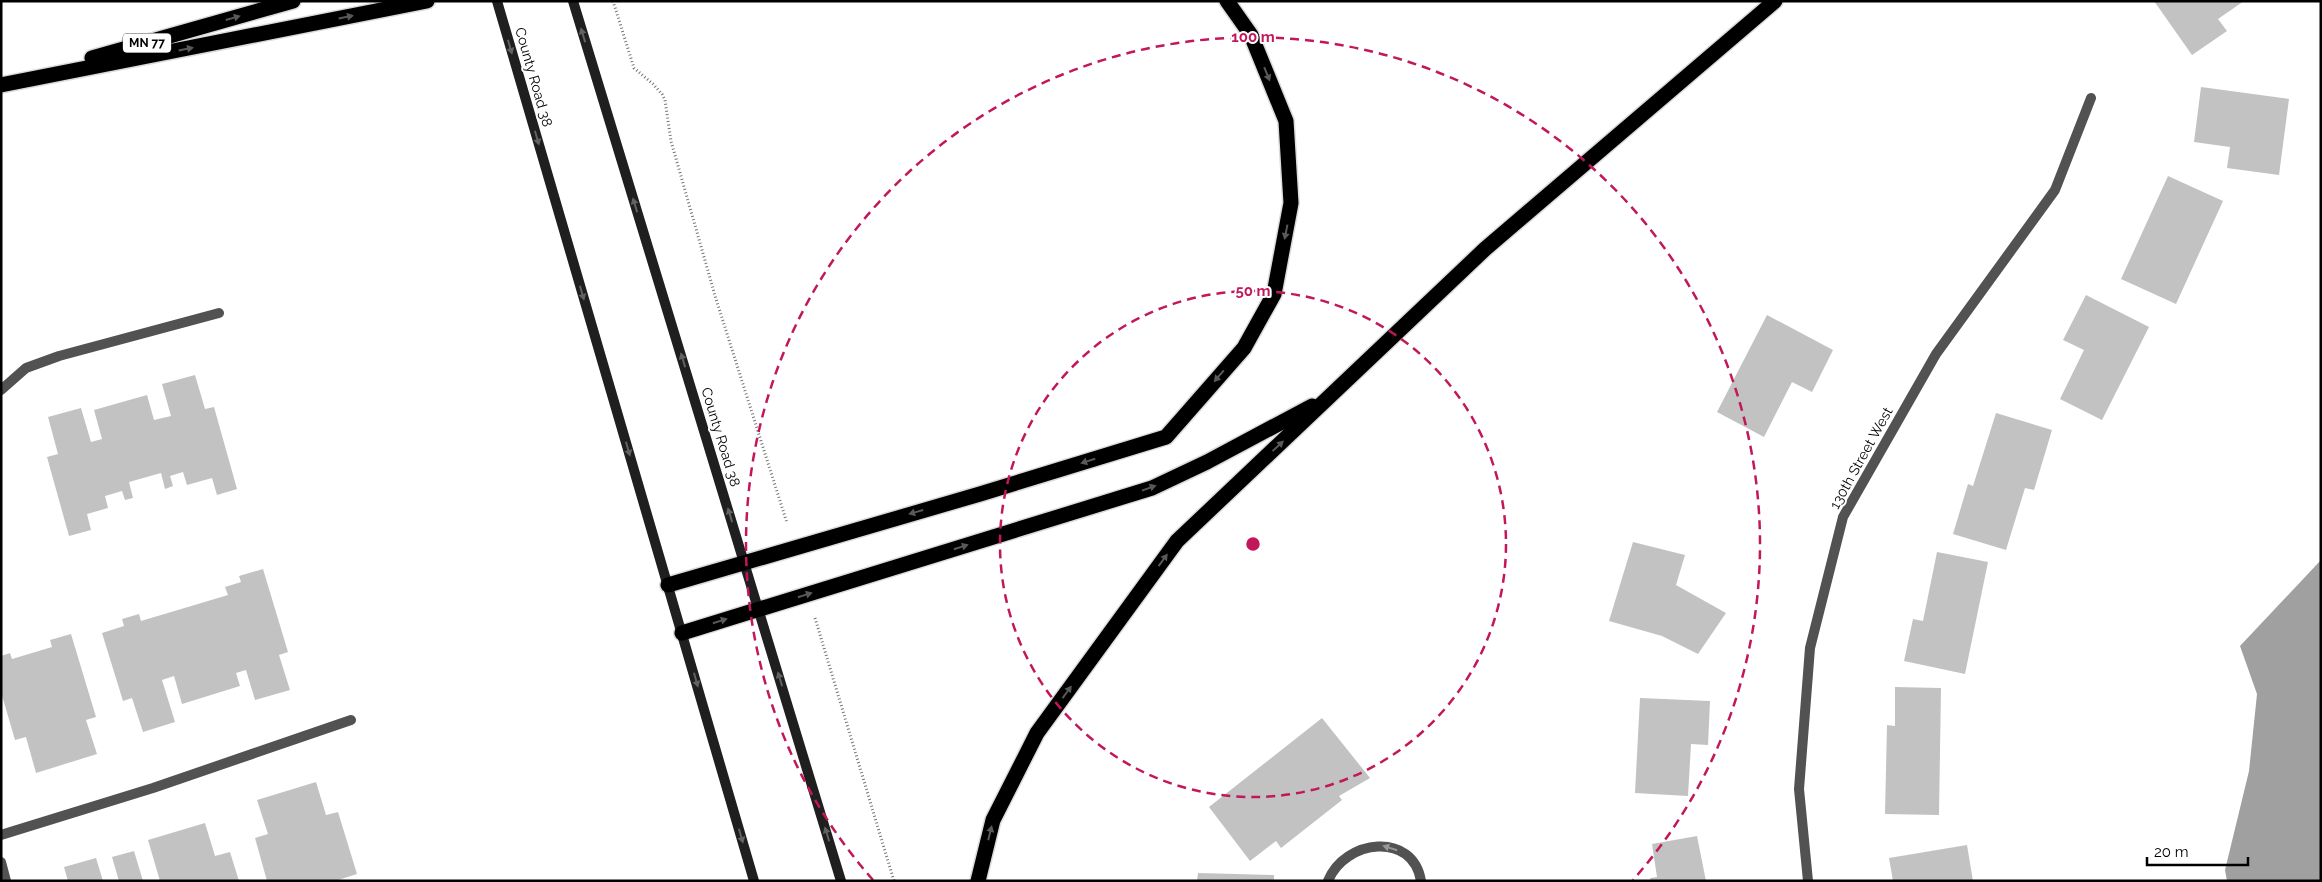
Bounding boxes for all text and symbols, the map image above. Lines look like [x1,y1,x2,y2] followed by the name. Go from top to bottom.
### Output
[338,13,354,21] one-way arrow
[226,14,241,22] one-way arrow
[512,25,556,129] street label: County Road 38
[579,28,587,43] one-way arrow
[1231,28,1275,46] text: 100 m
[123,34,171,52] road number: MN 77
[507,39,515,54] one-way arrow
[179,44,195,52] one-way arrow
[1263,67,1271,82] one-way arrow
[533,130,541,145] one-way arrow
[631,197,639,212] one-way arrow
[1282,224,1290,240] one-way arrow
[1235,282,1271,300] text: 50 m
[579,286,587,301] one-way arrow
[678,352,686,367] one-way arrow
[1213,370,1225,382] one-way arrow
[698,386,744,488] street label: County Road 38
[1826,404,1896,512] street label: 130th Street West
[1271,440,1283,452] one-way arrow
[625,442,633,457] one-way arrow
[1080,458,1095,466] one-way arrow
[1142,484,1157,492] one-way arrow
[726,508,734,523] one-way arrow
[909,509,924,517] one-way arrow
[1244,535,1262,553] centre of rings
[953,542,968,550] one-way arrow
[1158,553,1168,567] one-way arrow
[798,590,813,598] one-way arrow
[713,617,728,625] one-way arrow
[775,671,783,686] one-way arrow
[692,672,700,687] one-way arrow
[1062,685,1072,699] one-way arrow
[823,826,831,841] one-way arrow
[986,826,994,841] one-way arrow
[738,828,746,843] one-way arrow
[2147,834,2248,866] scale bar
[2154,843,2189,861] text: 20 m
[1383,844,1398,852] one-way arrow

